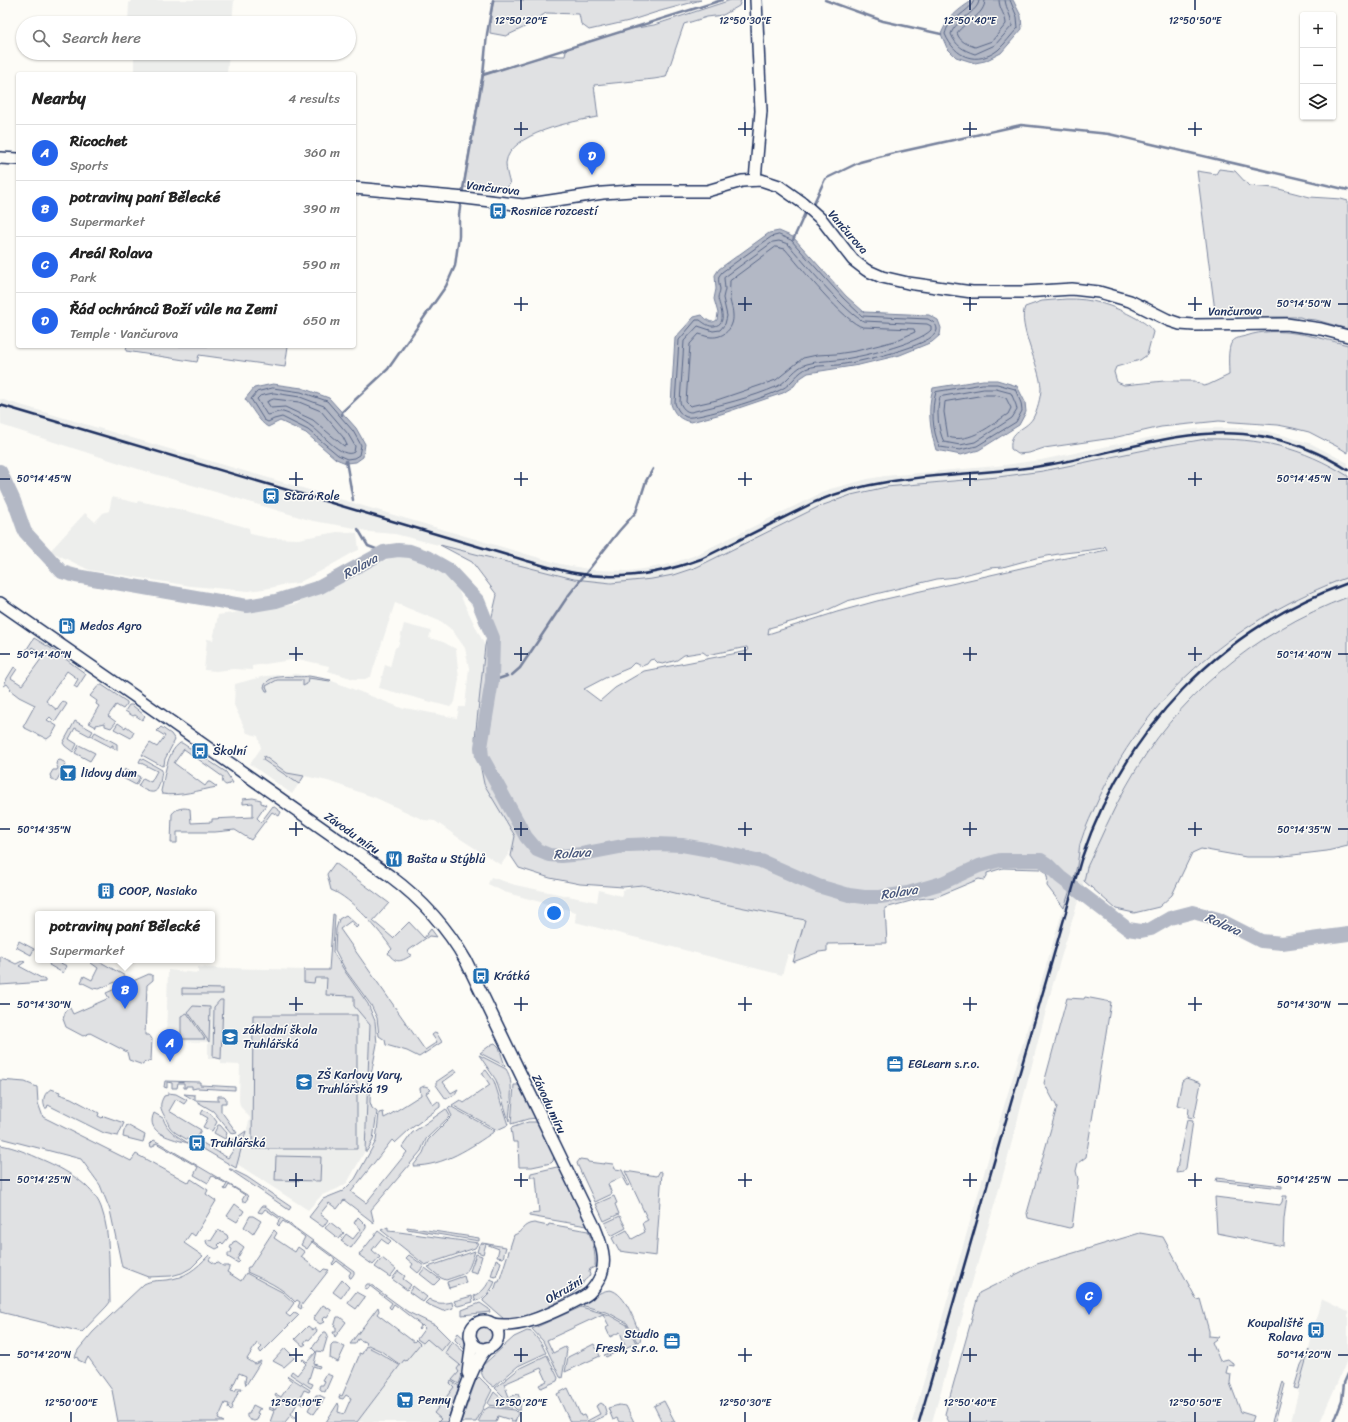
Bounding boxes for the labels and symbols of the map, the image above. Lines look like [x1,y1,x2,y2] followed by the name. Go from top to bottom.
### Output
[495,12,549,30] text: 12°50'20"E
[719,12,772,30] text: 12°50'30"E
[944,12,998,30] text: 12°50'40"E
[1169,12,1223,30] text: 12°50'50"E
[579,142,605,175] pin: D
[465,174,521,202] street label: Vančurova
[511,200,599,222] place label: Rosnice rozcestí
[488,201,508,221] bus stop icon: Rosnice rozcestí
[822,205,874,259] street label: Vančurova
[1277,295,1331,313] text: 50°14'50"N
[1208,300,1262,322] street label: Vančurova
[17,470,71,488] text: 50°14'45"N
[1277,470,1331,488] text: 50°14'45"N
[284,485,340,507] place label: Stará Role
[261,486,281,506] station icon: Stará Role
[338,546,383,585] water label: Rolava
[80,615,142,637] place label: Medos Agro
[57,616,77,636] fuel station icon: Medos Agro
[17,646,71,664] text: 50°14'40"N
[1277,646,1331,664] text: 50°14'40"N
[213,740,248,762] place label: Školní
[190,741,210,761] bus stop icon: Školní
[81,762,137,784] place label: lidovy dum
[58,763,78,783] bar icon: lidovy dum
[319,806,385,861] street label: Závodu míru
[17,821,71,839] text: 50°14'35"N
[1277,821,1331,839] text: 50°14'35"N
[553,840,593,866] water label: Rolava
[407,848,486,870] place label: Bašta u Stýblů
[384,849,404,869] restaurant icon: Bašta u Stýblů
[879,877,921,906] water label: Rolava
[119,880,197,902] place label: COOP, Nasiako
[96,881,116,901] building icon: COOP, Nasiako
[544,903,564,923] your location
[1201,906,1246,943] water label: Rolava
[494,965,530,987] place label: Krátká
[471,966,491,986] bus stop icon: Krátká
[112,976,138,1009] pin: B
[17,996,71,1014] text: 50°14'30"N
[1277,996,1331,1014] text: 50°14'30"N
[242,1019,318,1055] place label: základní škola Truhlářská
[220,1027,240,1047] school or university icon: základní škola Truhlářská
[157,1029,183,1062] pin: A
[908,1053,980,1075] place label: EGLearn s.r.o.
[885,1054,905,1074] office icon: EGLearn s.r.o.
[317,1064,403,1100] place label: ZŠ Karlovy Vary, Truhlářská 19
[526,1070,573,1138] street label: Závodu míru
[294,1072,314,1092] school or university icon: ZŠ Karlovy Vary, Truhlářská 19
[210,1132,266,1154] place label: Truhlářská
[187,1133,207,1153] bus stop icon: Truhlářská
[17,1171,71,1189] text: 50°14'25"N
[1277,1171,1331,1189] text: 50°14'25"N
[541,1269,589,1310] street label: Okružní
[1076,1282,1102,1315] pin: C
[1248,1312,1304,1348] place label: Koupaliště Rolava
[1306,1320,1326,1340] bus stop icon: Koupaliště Rolava
[596,1323,659,1359] place label: Studio Fresh, s.r.o.
[662,1331,682,1351] office icon: Studio Fresh, s.r.o.
[17,1346,71,1364] text: 50°14'20"N
[1277,1346,1331,1364] text: 50°14'20"N
[418,1389,451,1411] place label: Penny
[395,1390,415,1410] supermarket icon: Penny
[45,1394,99,1412] text: 12°50'00"E
[271,1394,323,1412] text: 12°50'10"E
[495,1394,549,1412] text: 12°50'20"E
[719,1394,772,1412] text: 12°50'30"E
[944,1394,998,1412] text: 12°50'40"E
[1169,1394,1223,1412] text: 12°50'50"E

